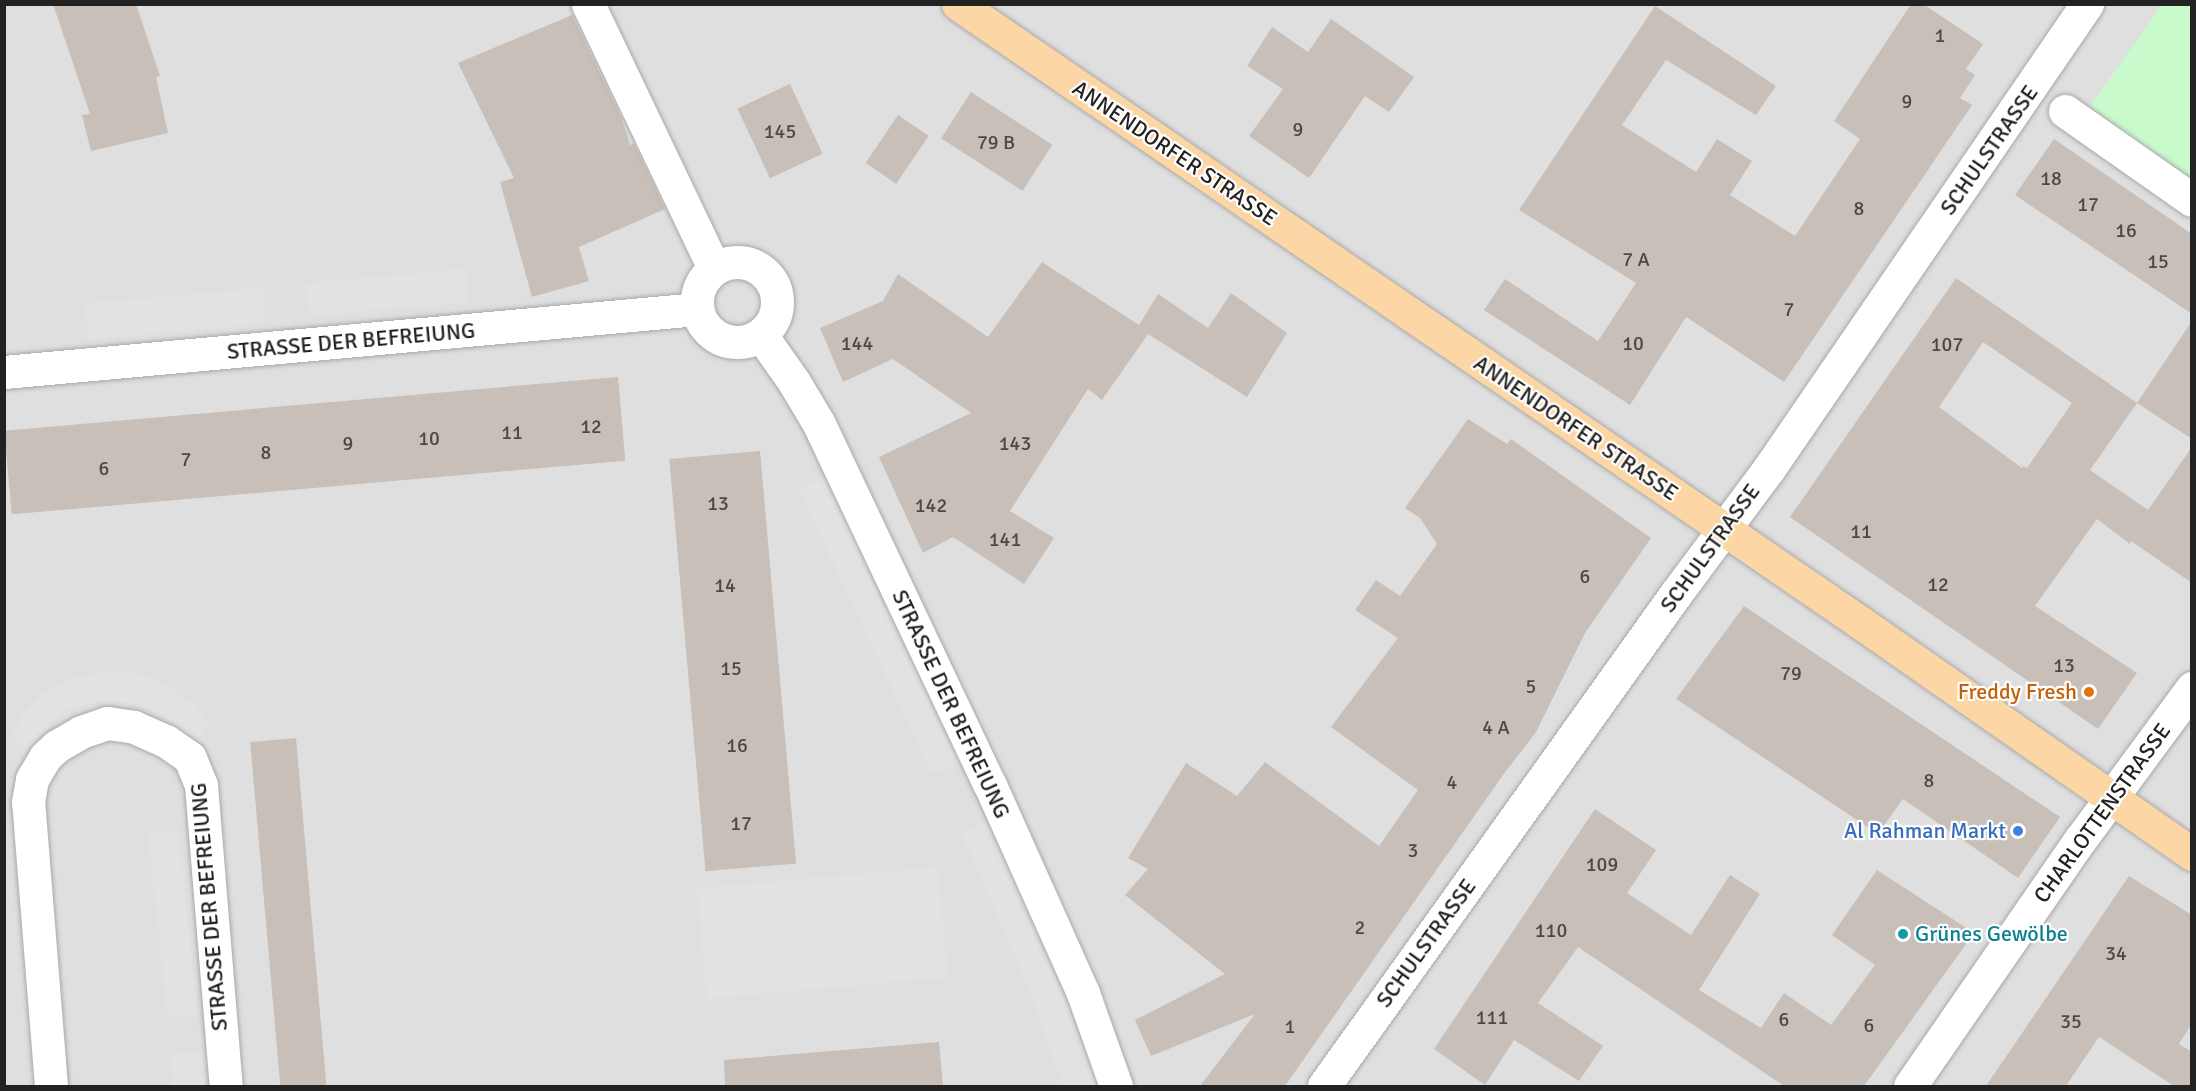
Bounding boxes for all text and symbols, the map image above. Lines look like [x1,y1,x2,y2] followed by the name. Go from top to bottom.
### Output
[1935,23,1945,47] house number: 1
[1068,75,1282,231] street label: ANNENDORFER STRASSE
[1935,80,2043,220] street label: SCHULSTRASSE
[1902,89,1912,113] house number: 9
[1293,117,1303,141] house number: 9
[764,119,796,143] house number: 145
[977,130,1015,154] house number: 79 B
[2040,166,2062,190] house number: 18
[2077,192,2099,216] house number: 17
[1854,196,1864,220] house number: 8
[2115,218,2137,242] house number: 16
[1622,247,1650,271] house number: 7 A
[2147,249,2169,273] house number: 15
[1784,297,1794,321] house number: 7
[226,317,476,365] street label: STRASSE DER BEFREIUNG
[841,331,873,355] house number: 144
[1622,331,1644,355] house number: 10
[1931,332,1963,356] house number: 107
[1469,350,1683,506] street label: ANNENDORFER STRASSE
[580,414,602,438] house number: 12
[501,420,523,444] house number: 11
[418,426,440,450] house number: 10
[343,431,353,455] house number: 9
[999,431,1031,455] house number: 143
[261,440,271,464] house number: 8
[181,447,191,471] house number: 7
[99,456,109,480] house number: 6
[1655,479,1765,617] street label: SCHULSTRASSE
[707,491,729,515] house number: 13
[915,493,947,517] house number: 142
[1850,519,1872,543] house number: 11
[989,527,1021,551] house number: 141
[1580,564,1590,588] house number: 6
[1927,572,1949,596] house number: 12
[714,573,736,597] house number: 14
[886,586,1016,822] street label: STRASSE DER BEFREIUNG
[2053,653,2075,677] house number: 13
[720,656,742,680] house number: 15
[1780,661,1802,685] house number: 79
[1526,674,1536,698] house number: 5
[1958,679,2077,705] place label: Freddy Fresh
[2082,685,2096,699] marker: Freddy Fresh
[1482,715,1510,739] house number: 4 A
[2028,718,2176,908] street label: CHARLOTTENSTRASSE
[726,733,748,757] house number: 16
[1924,768,1934,792] house number: 8
[1447,770,1457,794] house number: 4
[185,782,233,1032] street label: STRASSE DER BEFREIUNG
[730,811,752,835] house number: 17
[1844,818,2006,844] place label: Al Rahman Markt
[2011,824,2025,838] marker: Al Rahman Markt
[1408,838,1418,862] house number: 3
[1586,852,1618,876] house number: 109
[1371,874,1481,1012] street label: SCHULSTRASSE
[1355,915,1365,939] house number: 2
[1535,918,1567,942] house number: 110
[1915,921,2068,947] place label: Grünes Gewölbe
[1896,927,1910,941] marker: Grünes Gewölbe
[2105,941,2127,965] house number: 34
[1476,1005,1508,1029] house number: 111
[1779,1007,1789,1031] house number: 6
[2060,1009,2082,1033] house number: 35
[1864,1013,1874,1037] house number: 6
[1285,1014,1295,1038] house number: 1

